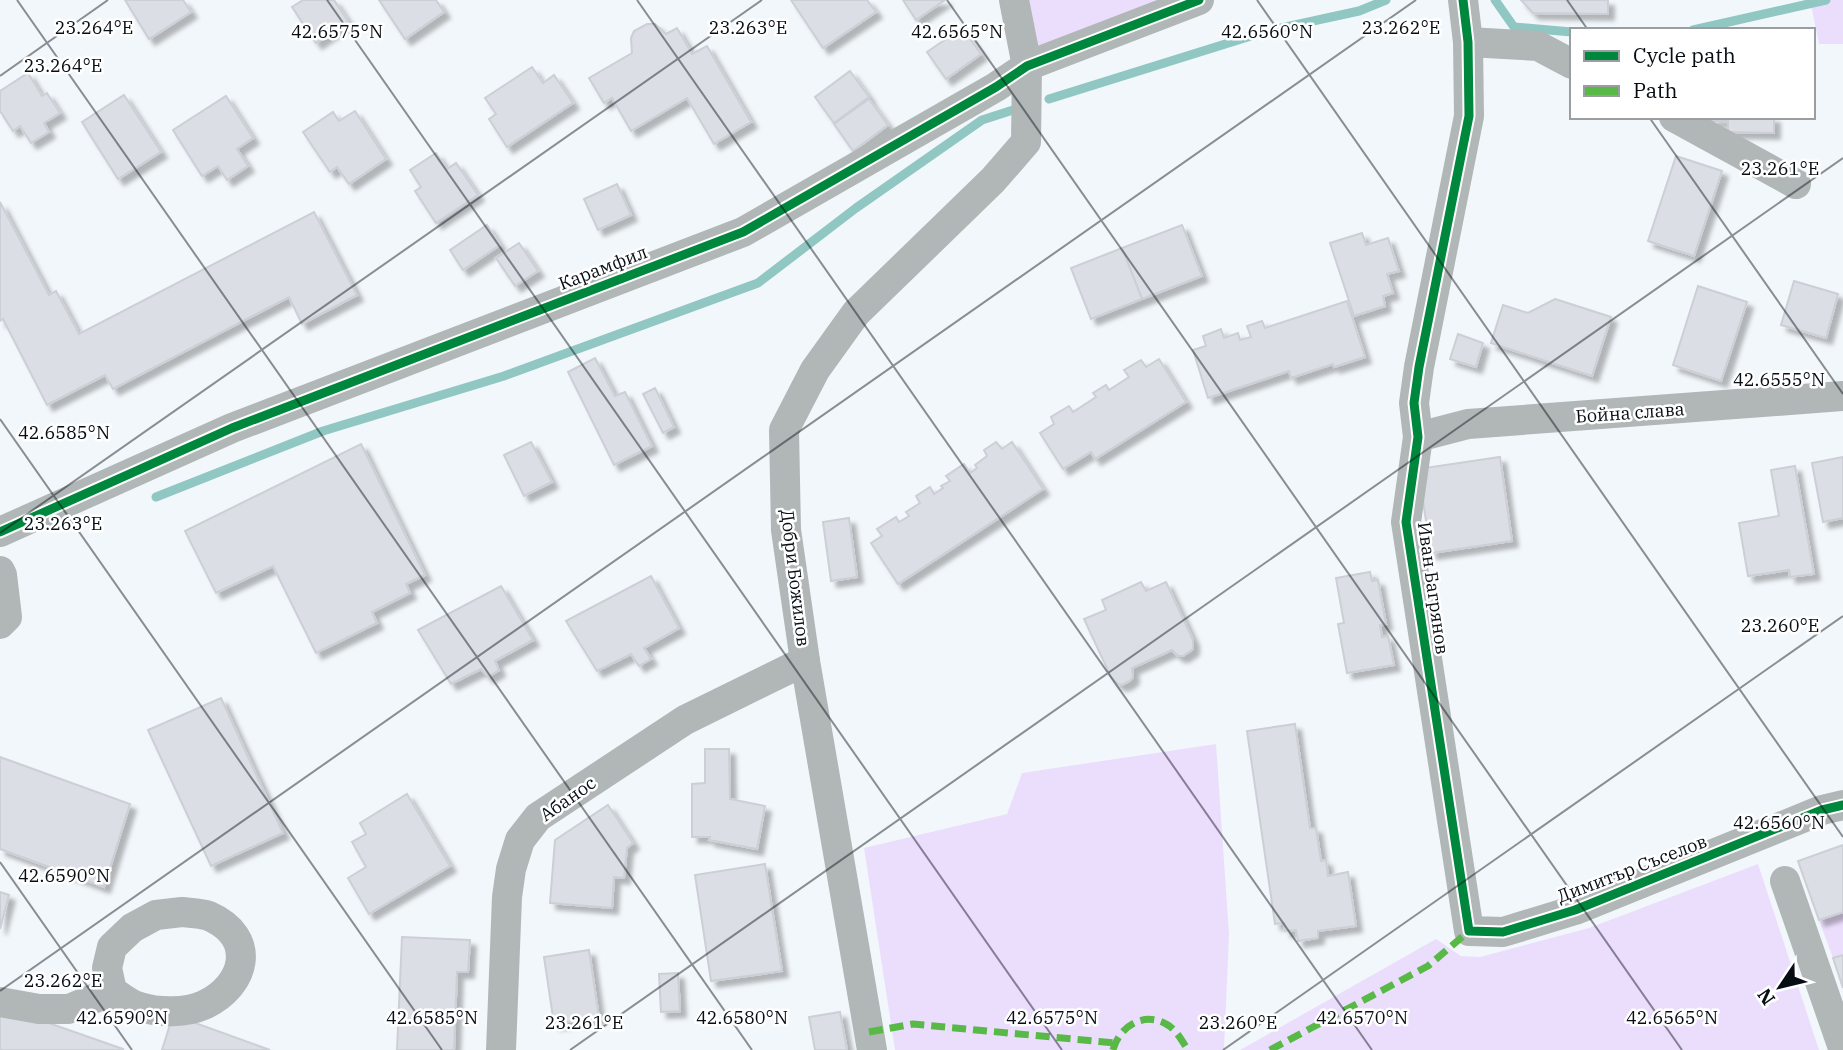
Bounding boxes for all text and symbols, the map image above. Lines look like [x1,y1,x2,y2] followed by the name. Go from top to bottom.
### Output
[55,16,133,39] text: 23.264°E
[709,16,787,39] text: 23.263°E
[1362,16,1440,39] text: 23.262°E
[291,20,383,43] text: 42.6575°N
[911,20,1003,43] text: 42.6565°N
[1221,20,1313,43] text: 42.6560°N
[1570,28,1815,119] legend
[1633,41,1736,69] text: Cycle path
[24,54,102,77] text: 23.264°E
[1633,76,1678,104] text: Path
[1741,157,1819,180] text: 23.261°E
[555,240,650,295] street label: Карамфил
[1733,368,1825,391] text: 42.6555°N
[1575,397,1685,428] street label: Бойна слава
[18,421,110,444] text: 42.6585°N
[776,508,815,648] street label: Добри Божилов
[24,512,102,535] text: 23.263°E
[1413,520,1454,656] street label: Иван Багрянов
[1741,614,1819,637] text: 23.260°E
[535,771,600,826] street label: Абанос
[1733,811,1825,834] text: 42.6560°N
[1554,829,1710,908] street label: Димитър Съселов
[18,864,110,887] text: 42.6590°N
[1745,952,1815,1022] north arrow
[24,969,102,992] text: 23.262°E
[1752,984,1780,1010] text: N
[76,1006,168,1029] text: 42.6590°N
[386,1006,478,1029] text: 42.6585°N
[696,1006,788,1029] text: 42.6580°N
[1006,1006,1098,1029] text: 42.6575°N
[1316,1006,1408,1029] text: 42.6570°N
[1626,1006,1718,1029] text: 42.6565°N
[545,1011,623,1034] text: 23.261°E
[1199,1011,1277,1034] text: 23.260°E

